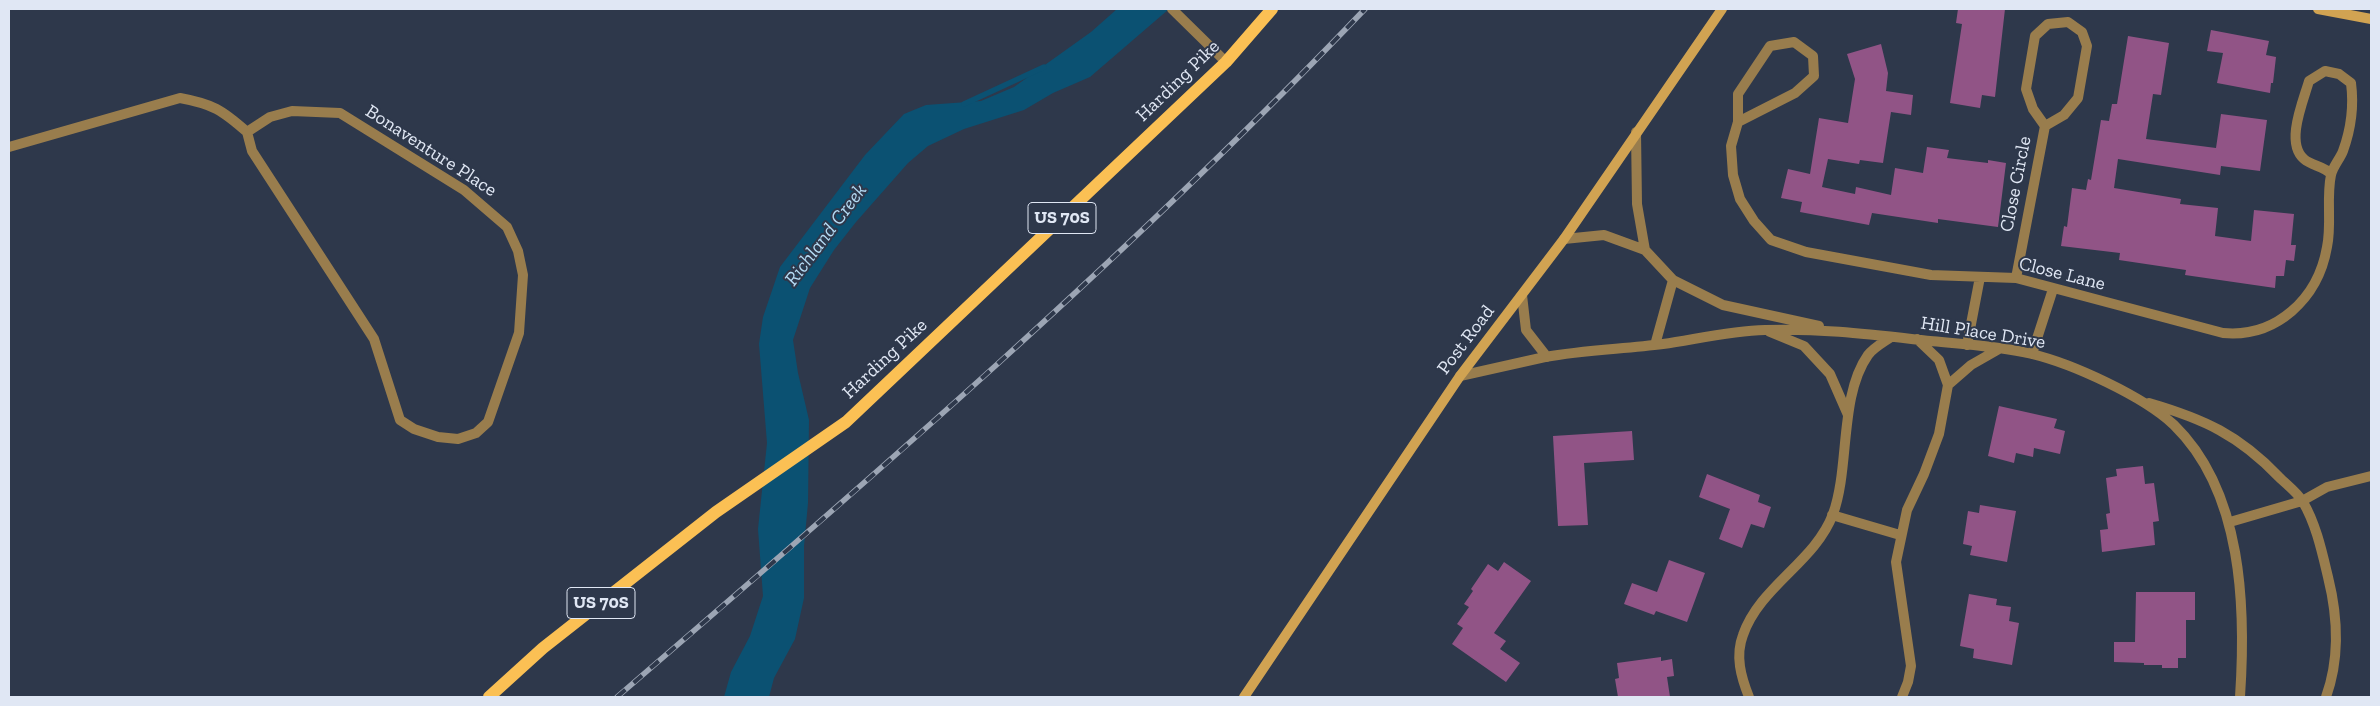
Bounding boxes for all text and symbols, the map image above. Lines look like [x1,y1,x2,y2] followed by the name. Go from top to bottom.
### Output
[1131,36,1225,126] street label: Harding Pike
[361,100,501,202] street label: Bonaventure Place
[1996,134,2036,234] street label: Close Circle
[780,179,872,291] water label: Richland Creek
[1028,202,1096,234] road number: US 70S
[2017,252,2107,296] street label: Close Lane
[1433,301,1499,379] street label: Post Road
[1919,312,2047,354] street label: Hill Place Drive
[838,314,932,404] street label: Harding Pike
[567,588,635,618] road number: US 70S

